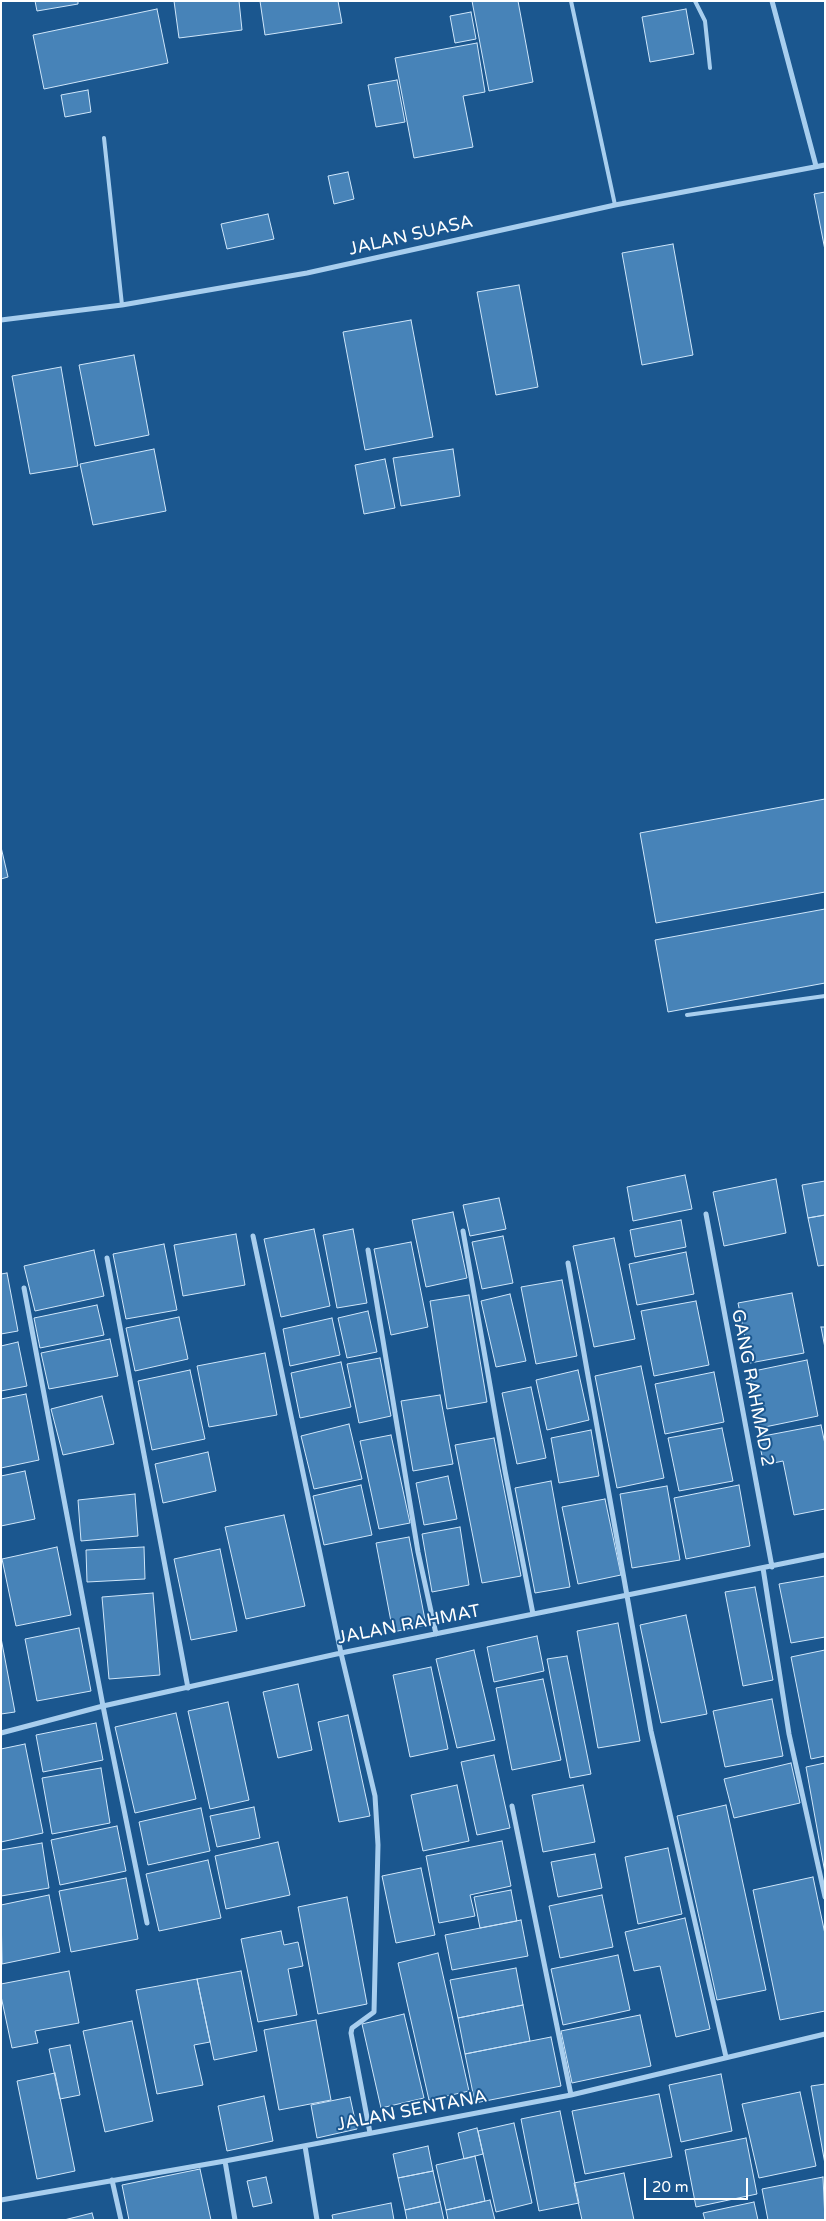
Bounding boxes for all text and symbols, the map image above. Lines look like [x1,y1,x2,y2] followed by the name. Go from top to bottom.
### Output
[347,211,475,261] street label: JALAN SUASA
[726,1307,778,1469] street label: GANG RAHMAD 2
[336,1601,482,1649] street label: JALAN RAHMAT
[335,2086,489,2136] street label: JALAN SENTANA
[646,2168,750,2200] scale bar
[652,2178,689,2196] text: 20 m

